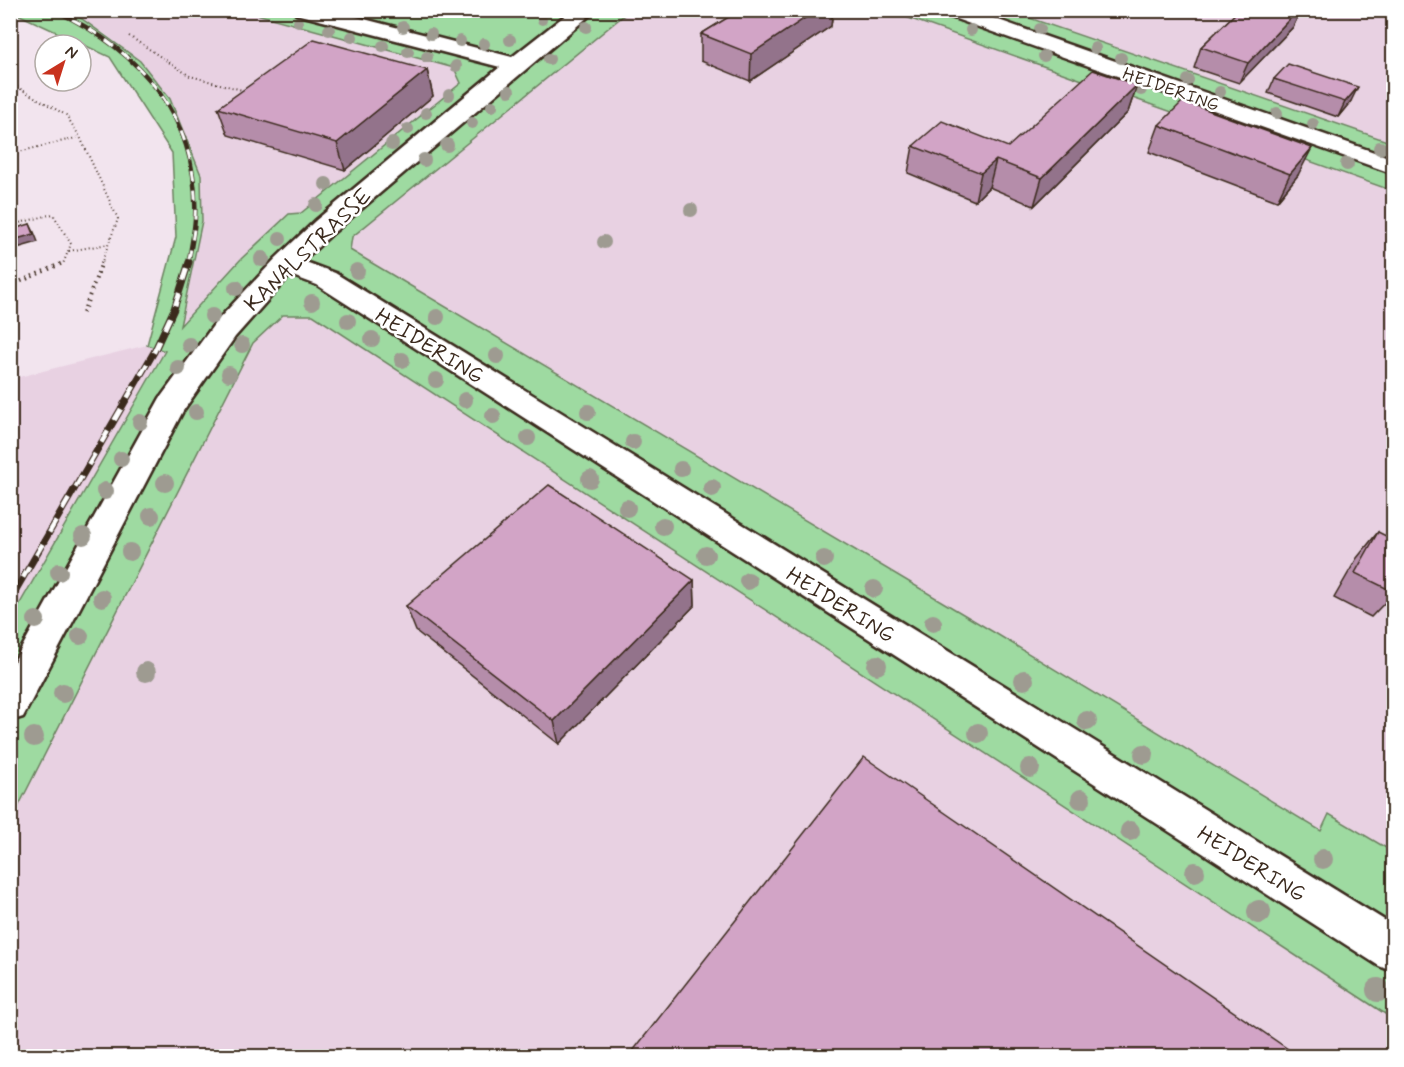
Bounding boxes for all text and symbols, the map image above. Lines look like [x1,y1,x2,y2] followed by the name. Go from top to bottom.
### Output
[33,33,93,93] north arrow
[61,41,82,64] text: N
[1119,62,1222,118] street label: HEIDERING
[239,183,378,318] street label: KANALSTRASSE
[369,302,488,391] street label: HEIDERING
[780,561,899,650] street label: HEIDERING
[1191,820,1310,909] street label: HEIDERING

